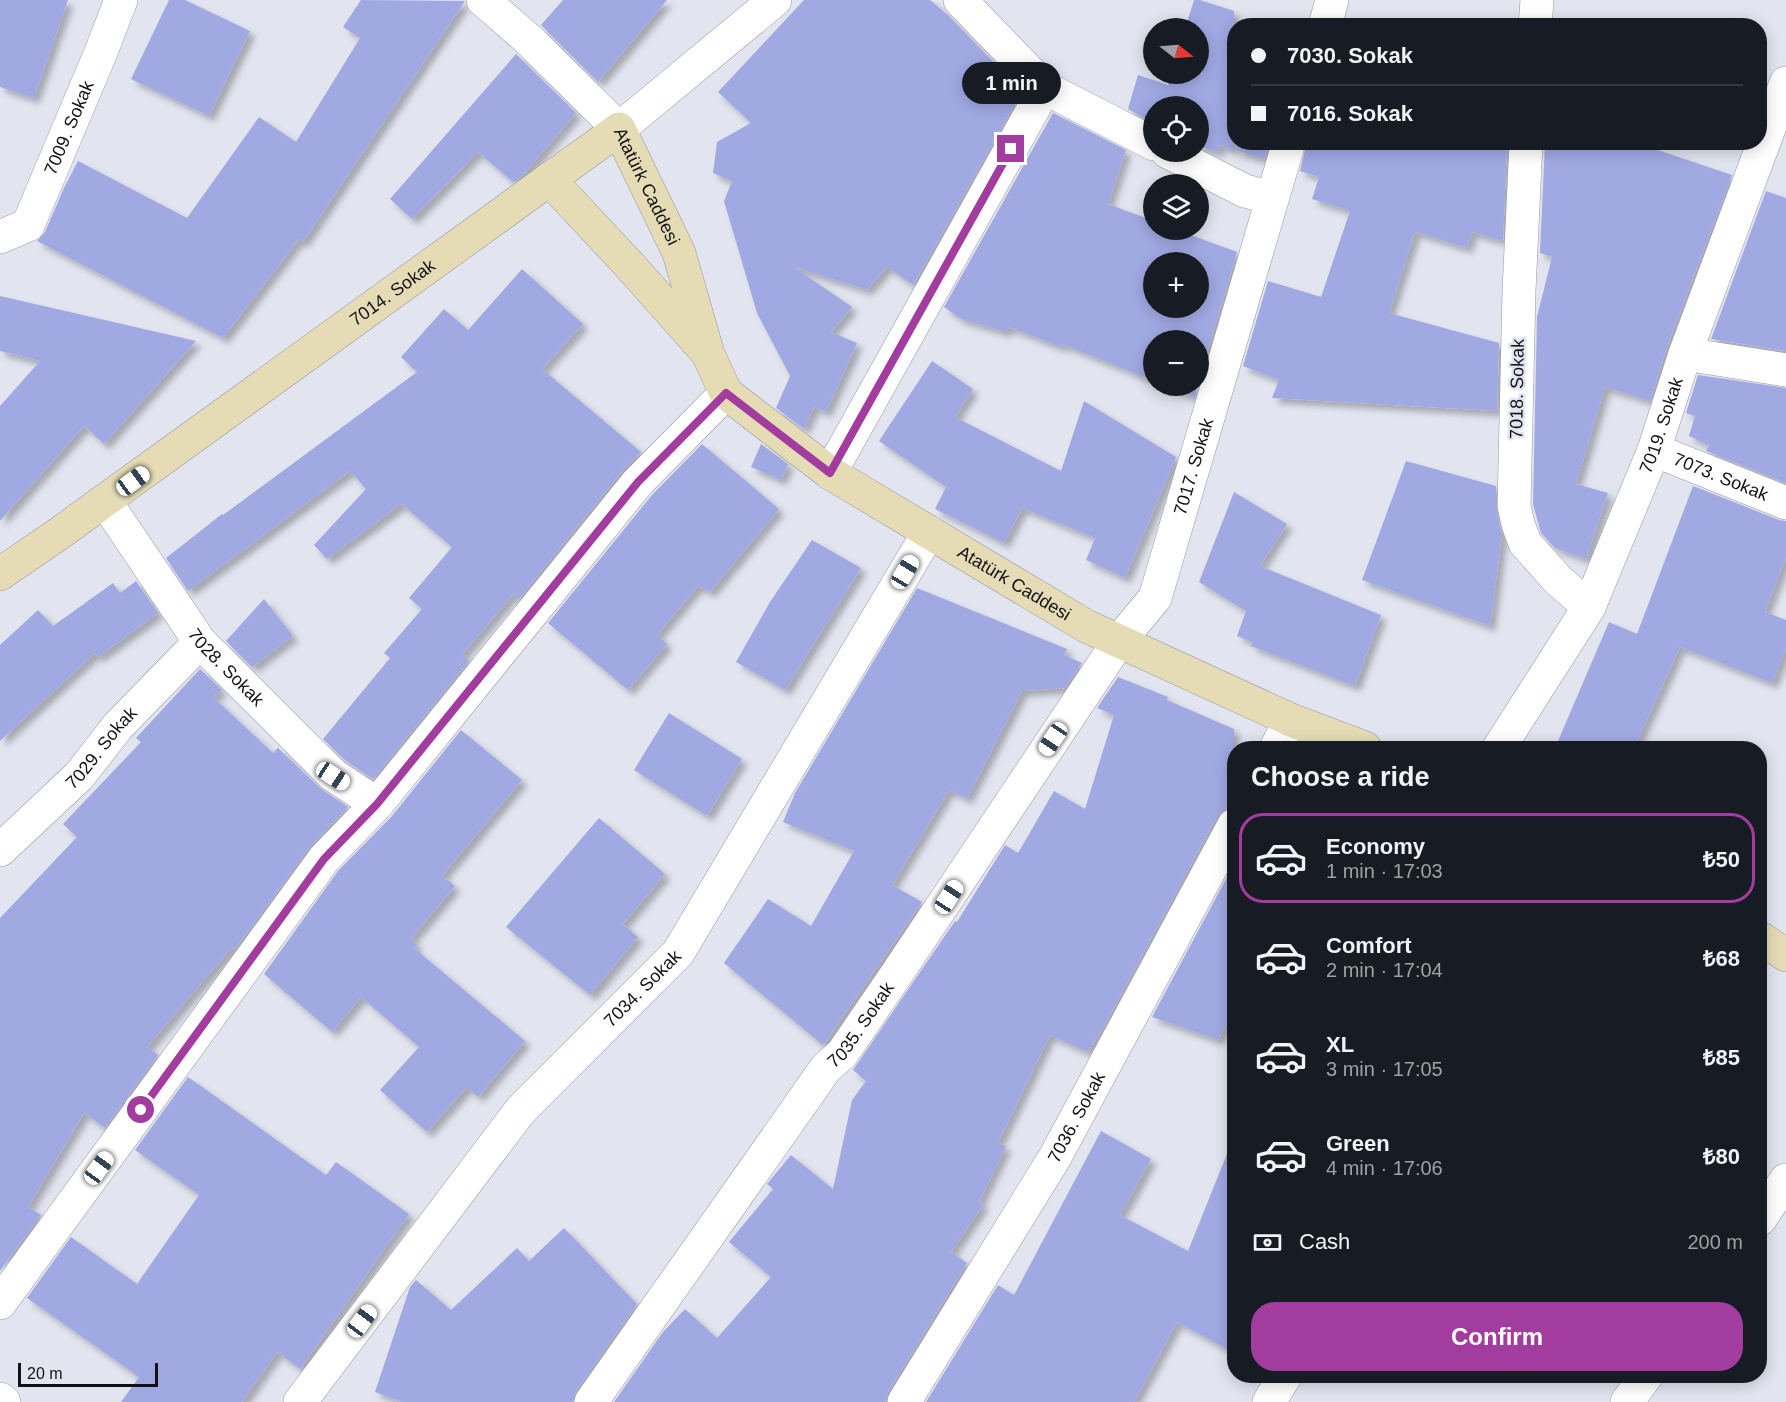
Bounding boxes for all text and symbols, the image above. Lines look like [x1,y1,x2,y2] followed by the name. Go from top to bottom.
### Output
[1143,18,1209,84] north arrow
[1143,18,1209,396] map controls
[1287,43,1413,68] text: 7030. Sokak
[962,62,1060,104] callout: 1 min
[985,72,1038,94] text: 1 min
[40,77,98,178] street label: 7009. Sokak
[1143,96,1209,162] button: locate
[1287,101,1413,126] text: 7016. Sokak
[610,124,684,248] street label: Atatürk Caddesi
[997,135,1024,162] route end
[1143,174,1209,240] button: layers
[1143,252,1209,318] button: +
[346,255,440,330] street label: 7014. Sokak
[1143,330,1209,396] button: −
[1506,338,1528,439] street label: 7018. Sokak
[1635,374,1687,476] street label: 7019. Sokak
[1170,415,1218,517] street label: 7017. Sokak
[1671,449,1772,505] street label: 7073. Sokak
[113,463,153,499] car
[954,542,1074,625] street label: Atatürk Caddesi
[888,552,922,592] car
[184,625,269,711] street label: 7028. Sokak
[62,702,142,793] street label: 7029. Sokak
[1035,719,1071,759] car
[313,759,353,793] car
[1251,762,1430,792] text: Choose a ride
[1254,831,1308,885] icon: car
[1326,834,1425,859] text: Economy
[1703,847,1740,872] text: ₺50
[1326,860,1443,882] text: 1 min · 17:03
[932,877,966,917] car
[1254,930,1308,984] icon: car
[1326,933,1412,958] text: Comfort
[600,945,686,1031] street label: 7034. Sokak
[1703,946,1740,971] text: ₺68
[1326,959,1443,981] text: 2 min · 17:04
[824,978,898,1072] street label: 7035. Sokak
[1254,1029,1308,1083] icon: car
[1326,1032,1354,1057] text: XL
[1703,1045,1740,1070] text: ₺85
[1326,1058,1443,1080] text: 3 min · 17:05
[1044,1068,1109,1166] street label: 7036. Sokak
[127,1096,154,1123] route start
[1254,1128,1308,1182] icon: car
[1326,1131,1390,1156] text: Green
[1703,1144,1740,1169] text: ₺80
[81,1148,117,1188] car
[1326,1157,1443,1179] text: 4 min · 17:06
[1251,1226,1284,1259] icon: cash
[1299,1229,1350,1254] text: Cash
[1687,1231,1743,1253] text: 200 m
[344,1301,380,1341] car
[1251,1302,1743,1371] button: Confirm
[18,1360,158,1388] scale bar
[27,1365,63,1382] text: 20 m

